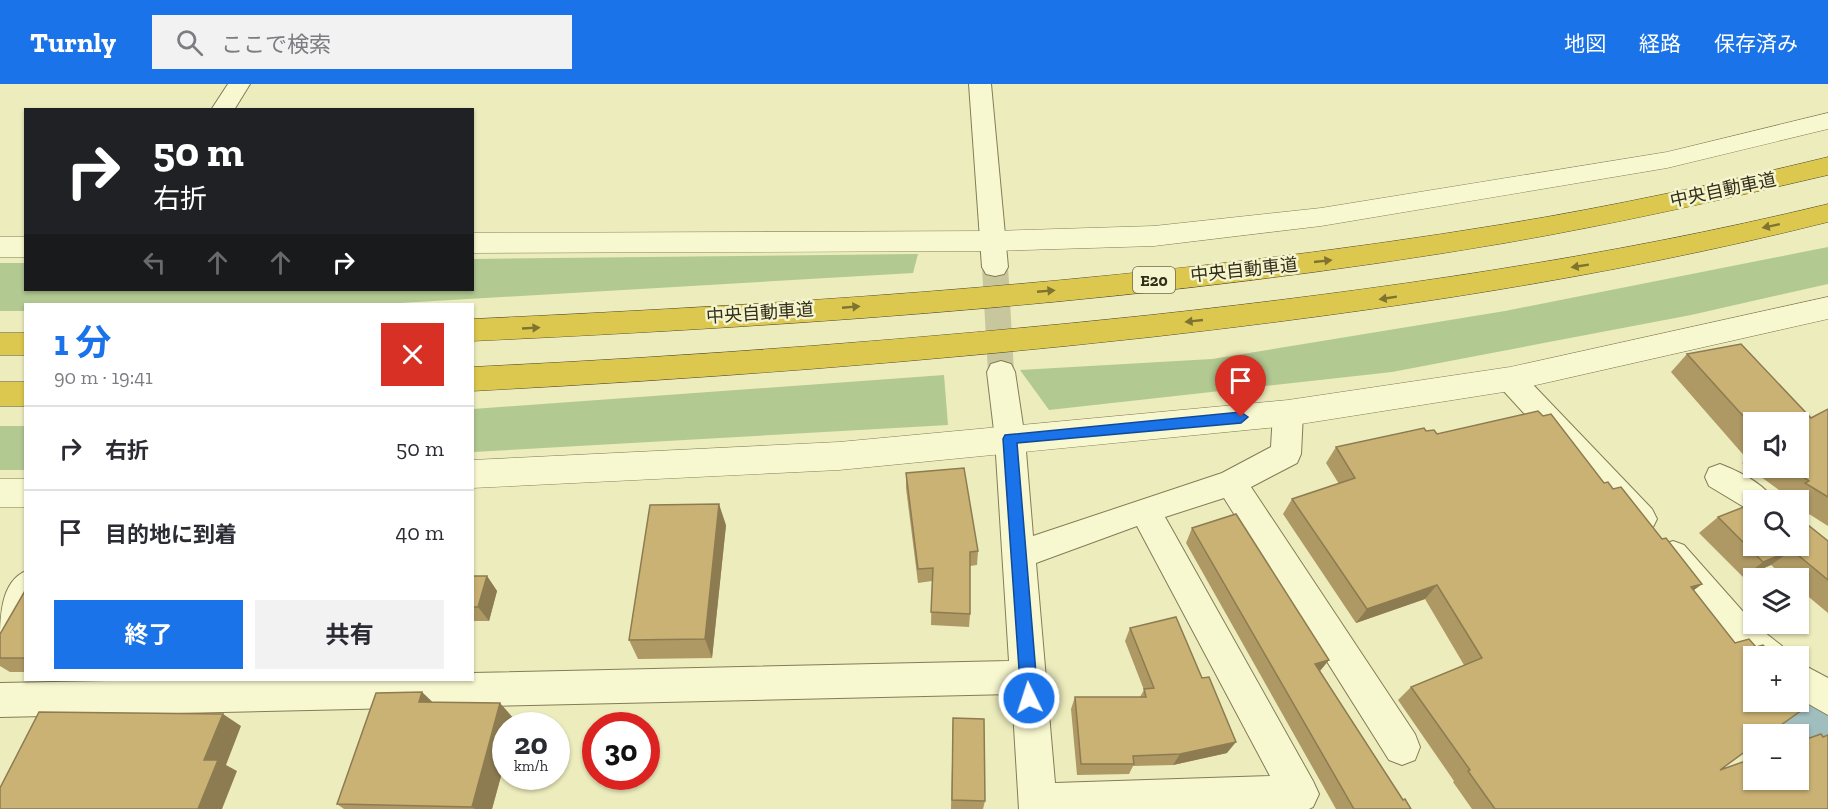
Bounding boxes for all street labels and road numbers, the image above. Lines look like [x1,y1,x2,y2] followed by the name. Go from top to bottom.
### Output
[1668,168,1778,212] street label: 中央自動車道
[1189,253,1299,287] street label: 中央自動車道
[1133,267,1175,293] road number: E20
[705,298,815,328] street label: 中央自動車道

